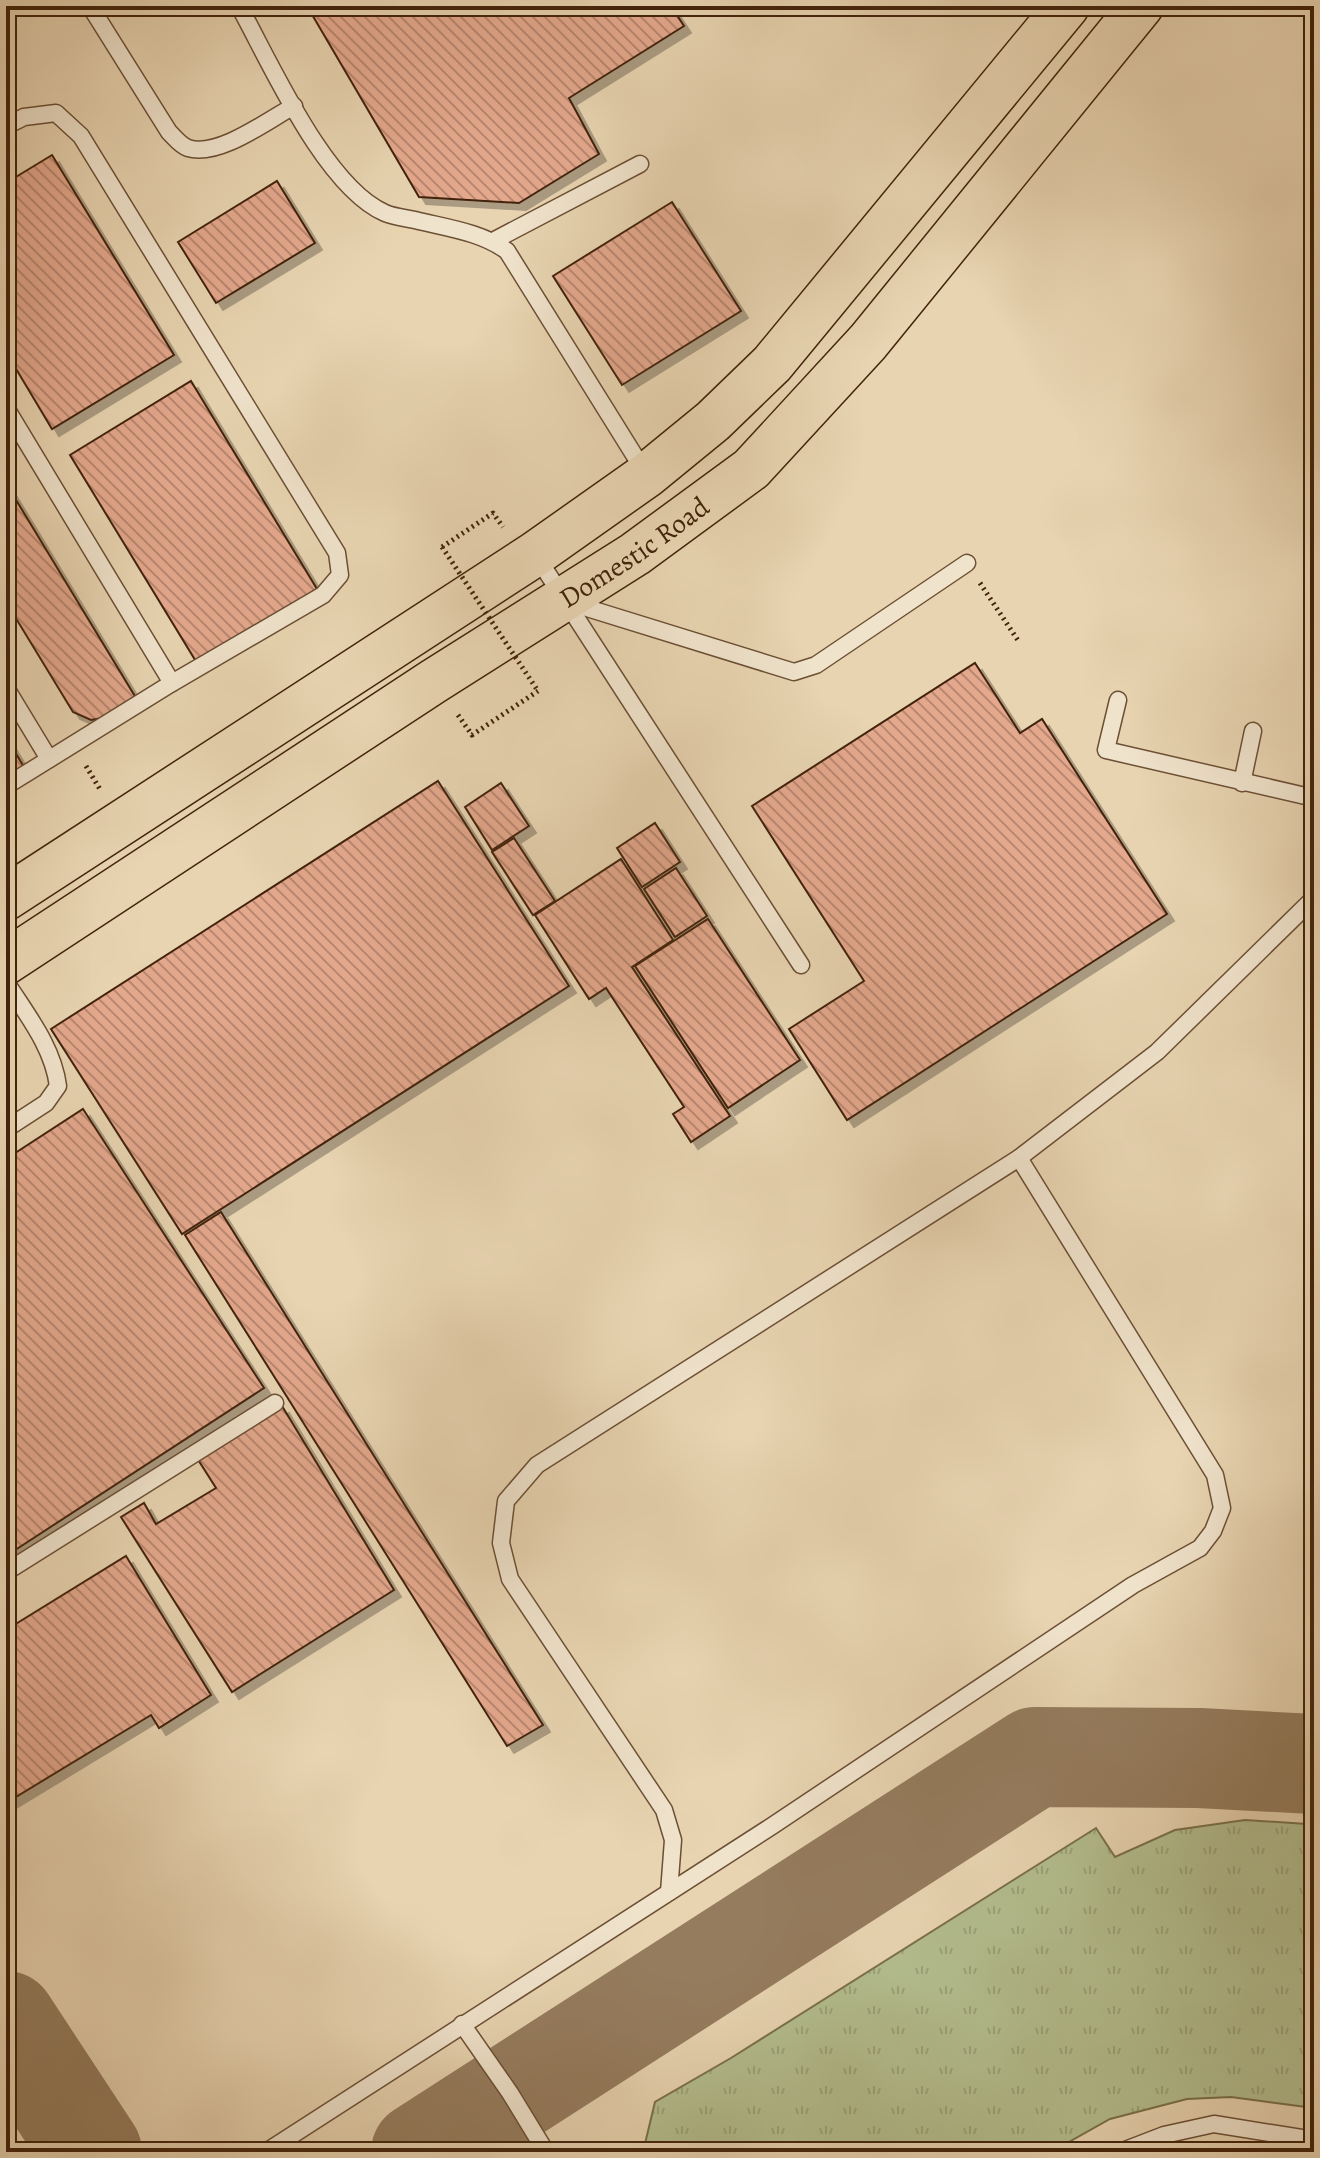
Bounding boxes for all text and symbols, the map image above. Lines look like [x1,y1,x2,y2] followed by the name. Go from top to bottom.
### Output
[552,487,718,617] street label: Domestic Road

